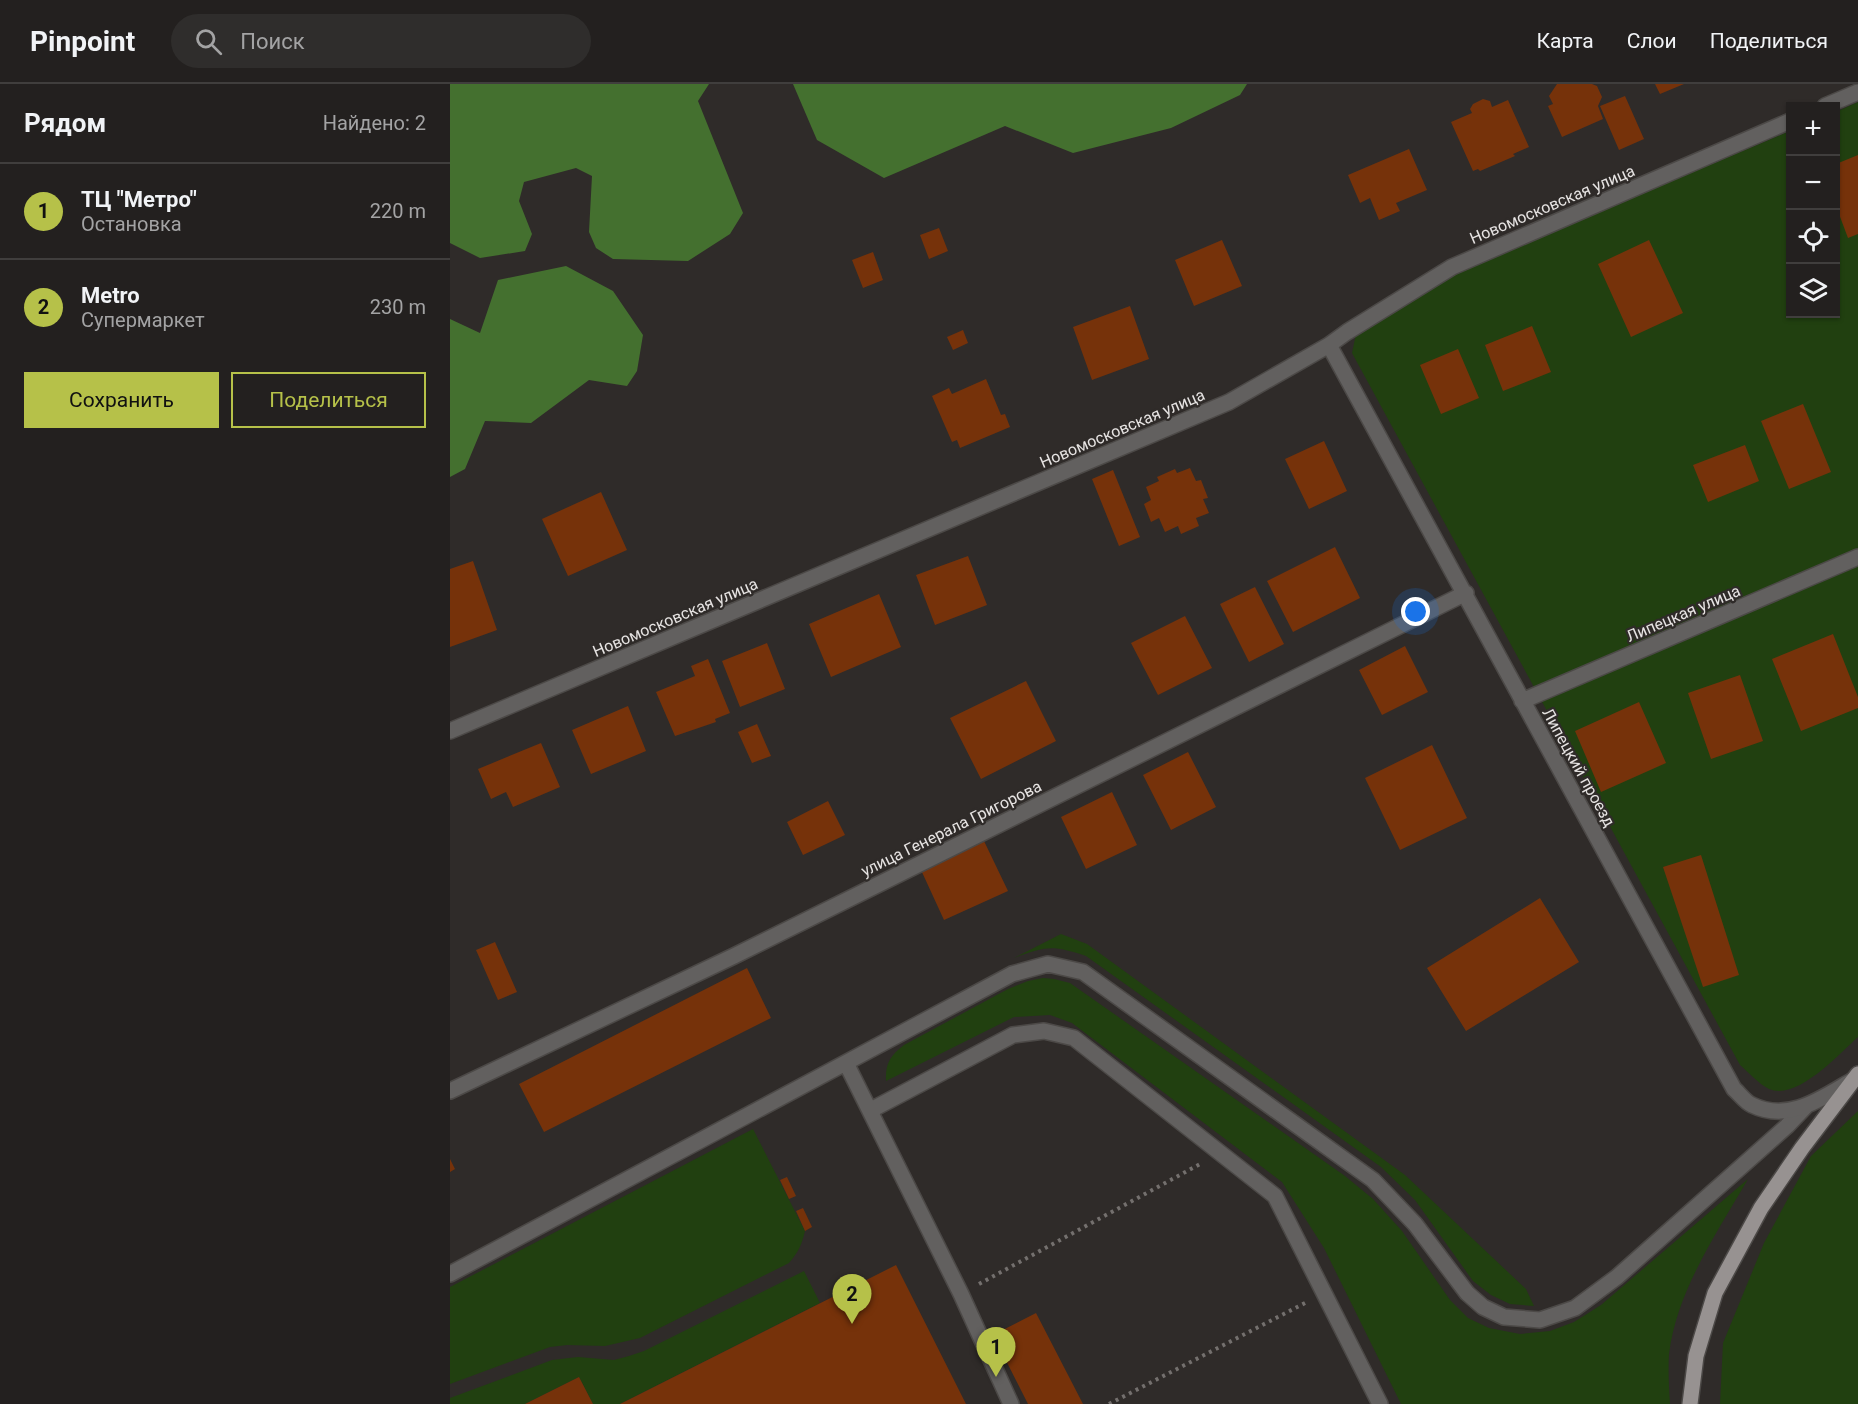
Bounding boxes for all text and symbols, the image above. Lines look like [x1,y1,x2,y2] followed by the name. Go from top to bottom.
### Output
[171,14,591,68] search box
[30,25,135,58] text: Pinpoint
[192,25,225,58] icon: search
[240,29,305,54] text: Поиск
[1537,29,1594,53] text: Карта
[1627,29,1677,53] text: Слои
[1710,29,1828,53] text: Поделиться
[1786,102,1840,318] map controls
[1786,102,1840,156] button: +
[24,108,106,138] text: Рядом
[323,111,426,135] text: Найдено: 2
[1786,156,1840,210] button: −
[1467,161,1638,248] street label: Новомосковская улица
[81,187,197,212] text: ТЦ "Метро"
[38,199,49,223] text: 1
[370,199,426,223] text: 220 m
[1786,210,1840,264] button: locate
[81,212,182,236] text: Остановка
[1786,264,1840,318] button: layers
[81,283,140,308] text: Metro
[38,295,49,319] text: 2
[370,295,426,319] text: 230 m
[81,308,205,332] text: Супермаркет
[24,372,219,428] button: Сохранить
[231,372,426,428] button: Поделиться
[1037,385,1208,472] street label: Новомосковская улица
[590,574,761,661] street label: Новомосковская улица
[1623,581,1743,646] street label: Липецкая улица
[1401,597,1430,626] your location
[1538,705,1619,830] street label: Липецкий проезд
[858,776,1044,880] street label: улица Генерала Григорова
[832,1274,872,1324] pin: 2
[976,1328,1016,1377] pin: 1

